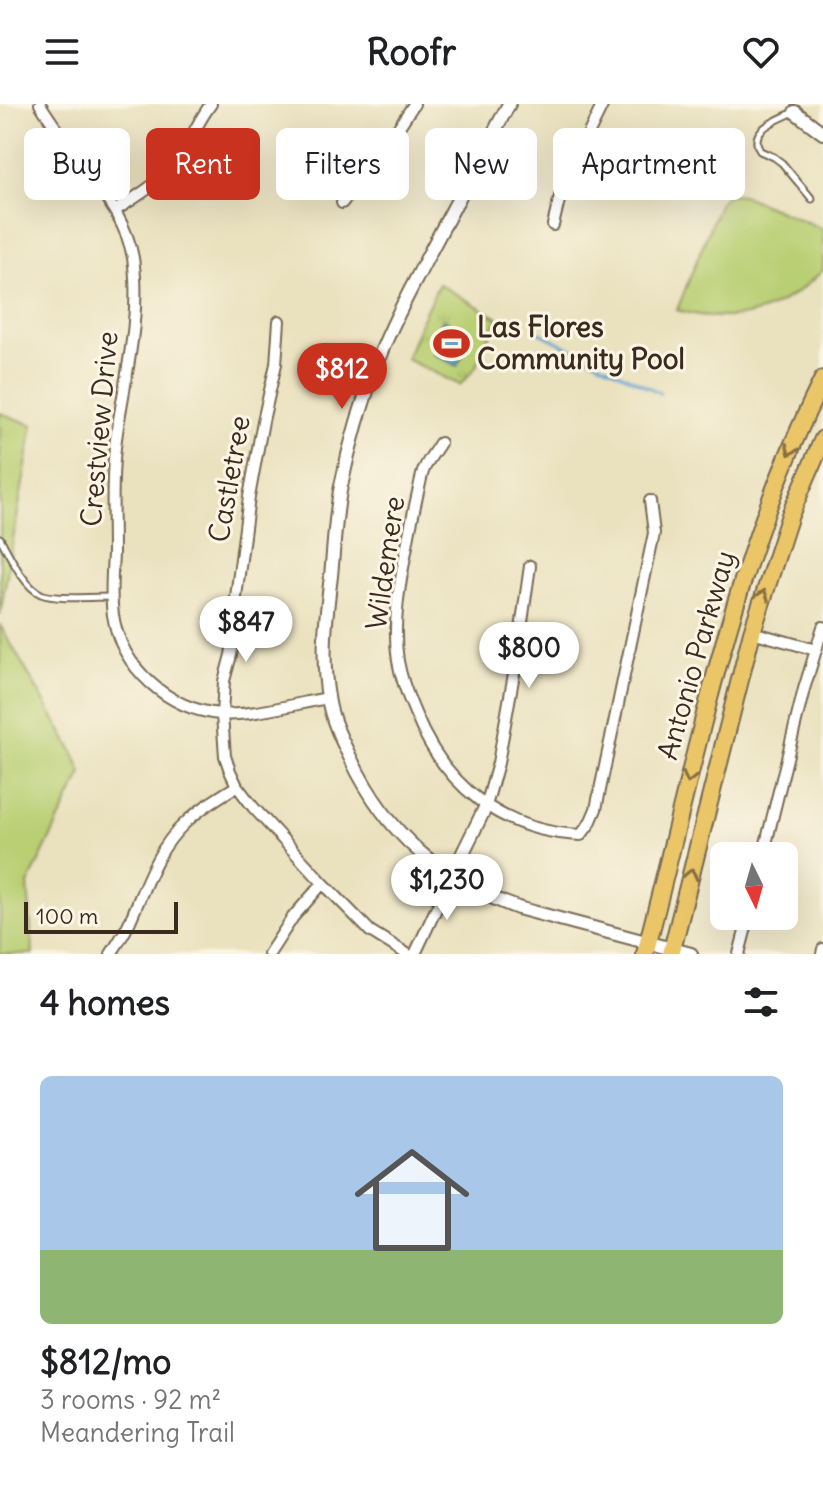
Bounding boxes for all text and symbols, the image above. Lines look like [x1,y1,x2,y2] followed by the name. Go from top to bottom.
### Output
[40,30,84,74] icon: menu
[367,30,456,75] text: Roofr
[739,30,783,74] icon: heart
[24,128,130,200] chip: Buy
[146,128,260,200] chip: Rent
[276,128,409,200] chip: Filters
[425,128,537,200] chip: New
[553,128,745,200] chip: Apartment
[477,309,685,377] place label: Las Flores Community Pool
[432,324,470,362] sports icon: Las Flores Community Pool
[73,330,125,528] street label: Crestview Drive
[295,343,389,411] pin: $812
[315,352,369,385] text: $812
[200,413,258,545] street label: Castletree
[784,442,800,456] one-way arrow
[358,494,412,632] street label: Wildemere
[649,546,743,764] street label: Antonio Parkway
[754,589,770,602] one-way arrow
[199,596,293,664] pin: $847
[218,605,274,638] text: $847
[482,622,576,690] pin: $800
[497,631,561,664] text: $800
[681,771,698,784] one-way arrow
[710,842,798,930] north arrow
[710,842,798,930] map controls
[382,854,512,922] pin: $1,230
[409,863,485,896] text: $1,230
[681,867,698,881] one-way arrow
[24,898,178,934] scale bar
[36,902,98,930] text: 100 m
[739,980,783,1024] icon: filters
[40,981,170,1024] text: 4 homes
[340,1128,484,1272] icon: home
[40,1340,171,1383] text: $812/mo
[40,1383,221,1416] text: 3 rooms · 92 m²
[40,1416,235,1449] text: Meandering Trail

